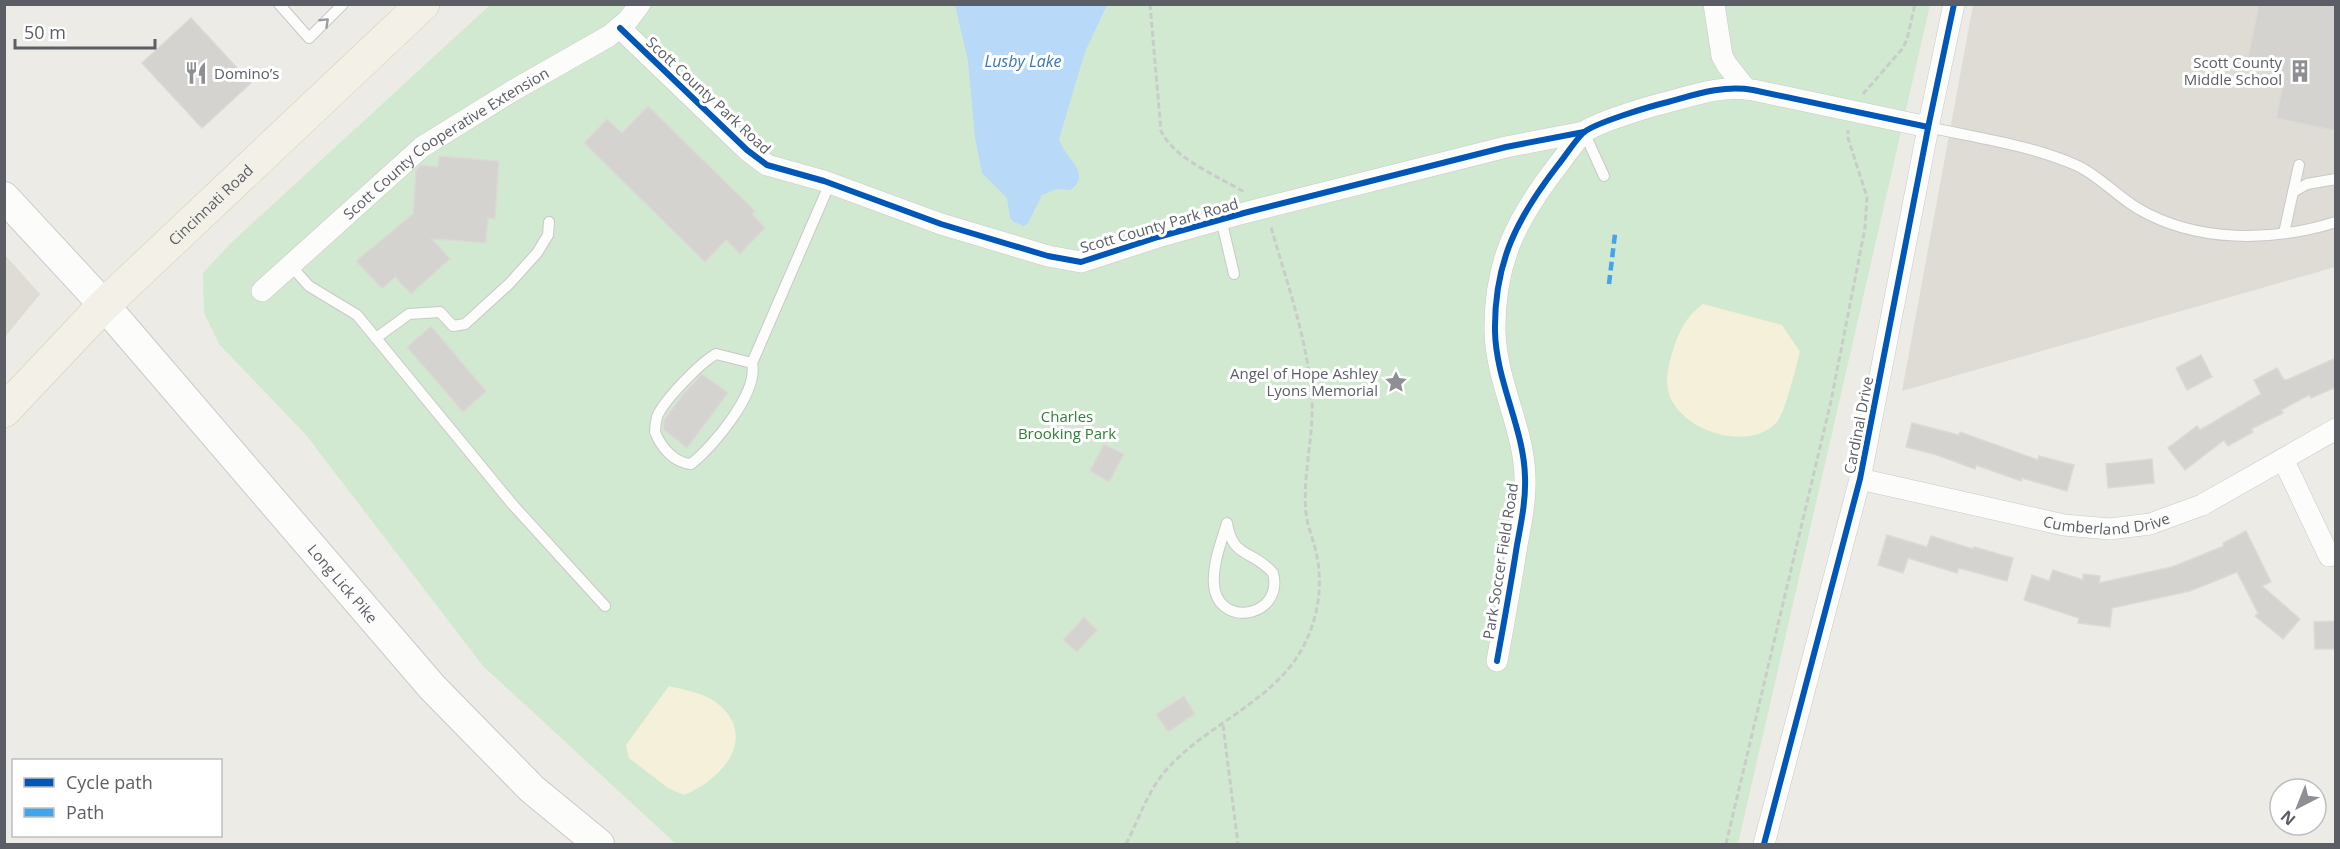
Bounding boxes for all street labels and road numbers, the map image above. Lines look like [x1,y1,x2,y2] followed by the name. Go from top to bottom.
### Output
[642,32,776,158] street label: Scott County Park Road
[339,62,552,223] street label: Scott County Cooperative Extension
[164,160,257,249] street label: Cincinnati Road
[1078,193,1240,257] street label: Scott County Park Road
[1839,375,1877,475] street label: Cardinal Drive
[1478,481,1522,641] street label: Park Soccer Field Road
[2041,508,2172,539] street label: Cumberland Drive
[303,540,382,627] street label: Long Lick Pike

